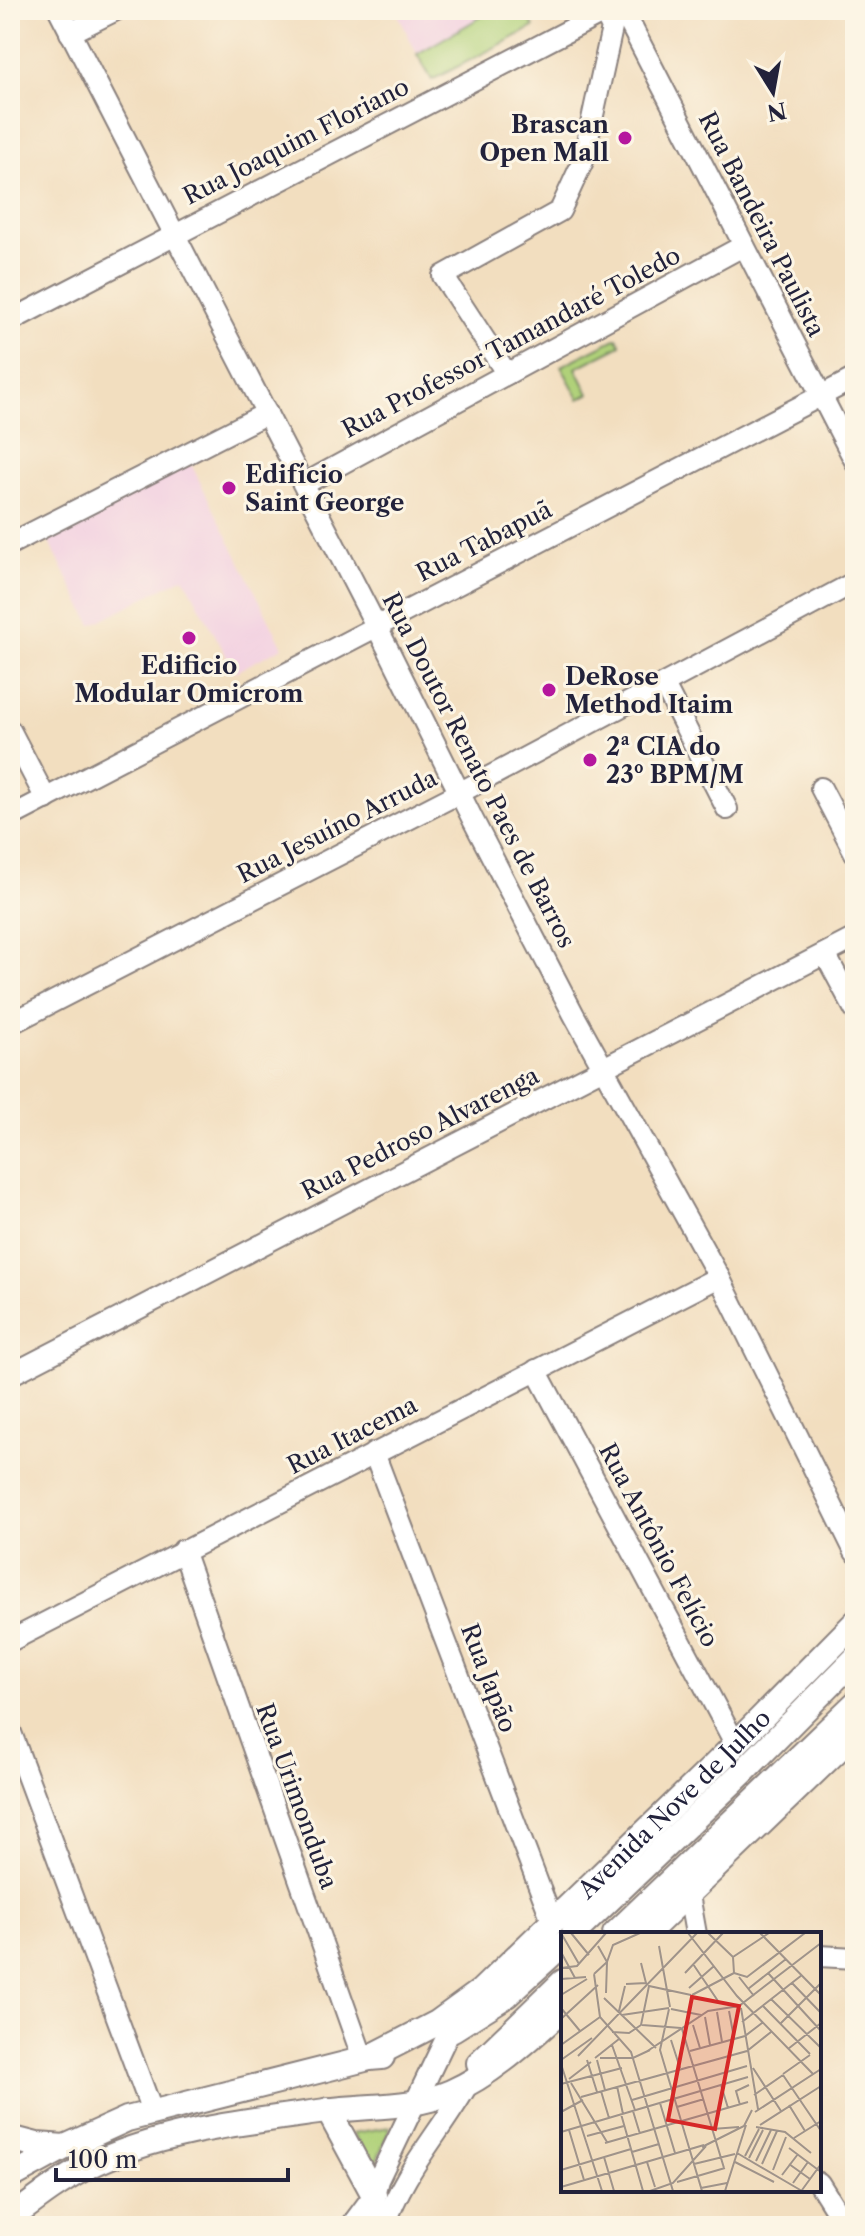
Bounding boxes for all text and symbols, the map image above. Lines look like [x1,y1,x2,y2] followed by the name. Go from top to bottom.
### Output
[733,52,813,132] north arrow
[178,72,414,210] street label: Rua Joaquim Floriano
[765,96,789,126] text: N
[693,107,831,342] street label: Rua Bandeira Paulista
[479,110,610,167] place label: Brascan Open Mall
[616,129,634,147] marker: Brascan Open Mall
[337,240,685,444] street label: Rua Professor Tamandaré Toledo
[245,460,404,517] place label: Edifício Saint George
[220,479,238,497] marker: Edifício Saint George
[411,494,557,588] street label: Rua Tabapuã
[376,588,582,952] street label: Rua Doutor Renato Paes de Barros
[180,629,198,647] marker: Edificio Modular Omicrom
[75,651,304,708] place label: Edificio Modular Omicrom
[565,662,733,719] place label: DeRose Method Itaim
[540,681,558,699] marker: DeRose Method Itaim
[606,732,744,789] place label: 2ª CIA do 23º BPM/M
[581,751,599,769] marker: 2ª CIA do 23º BPM/M
[232,763,442,889] street label: Rua Jesuíno Arruda
[296,1060,544,1206] street label: Rua Pedroso Alvarenga
[282,1390,422,1480] street label: Rua Itacema
[593,1438,725,1652] street label: Rua Antônio Felício
[455,1620,523,1736] street label: Rua Japão
[250,1699,344,1893] street label: Rua Urimonduba
[571,1703,776,1905] street label: Avenida Nove de Julho
[561,1932,821,2192] inset map
[56,2132,288,2182] scale bar
[68,2145,137,2174] text: 100 m

